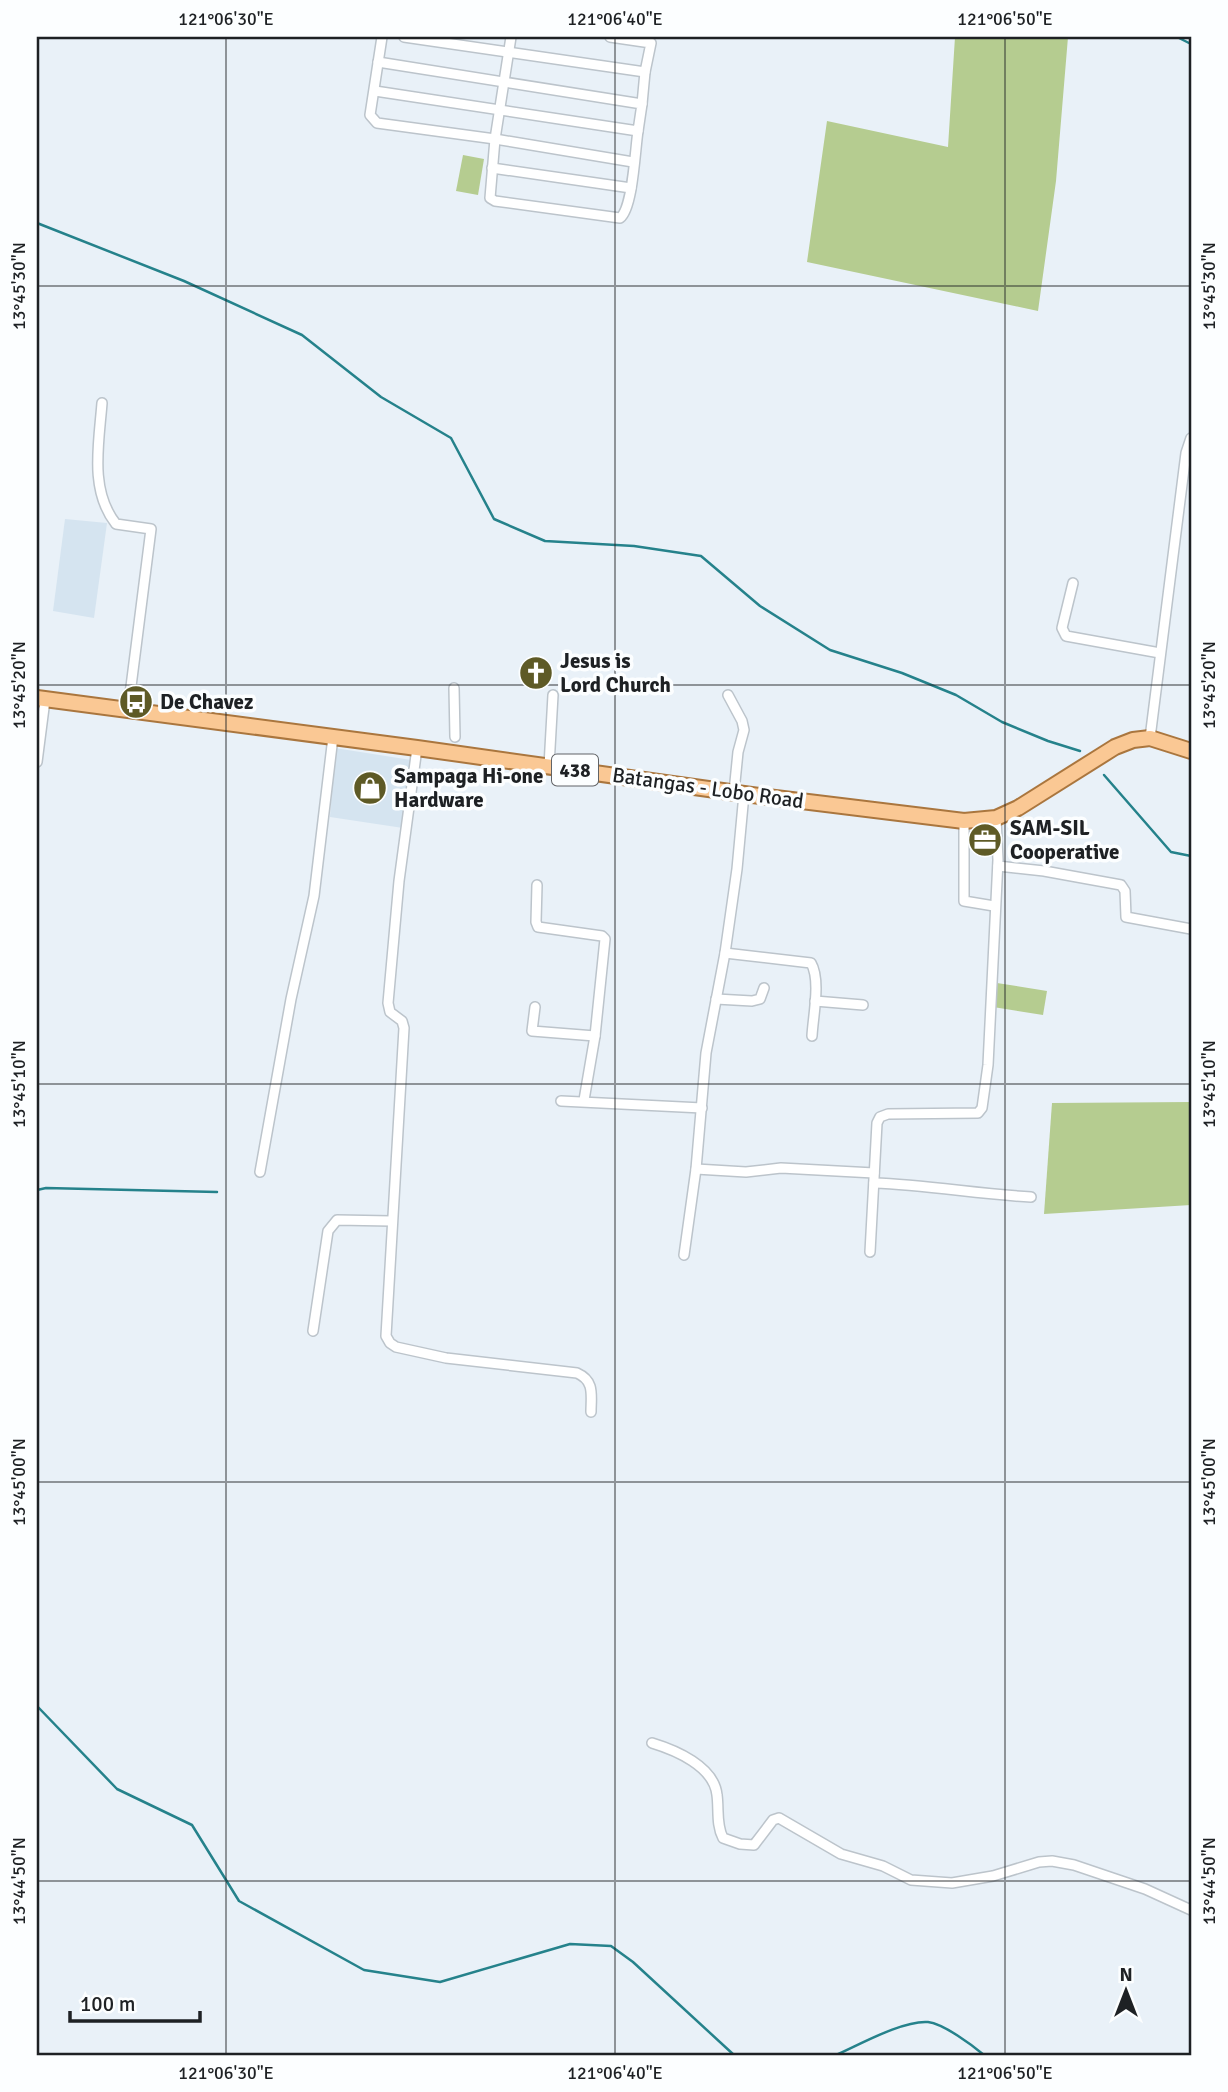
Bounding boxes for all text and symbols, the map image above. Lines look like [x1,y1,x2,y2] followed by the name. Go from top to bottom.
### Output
[178,8,274,30] text: 121°06'30"E
[567,8,663,30] text: 121°06'40"E
[957,8,1053,30] text: 121°06'50"E
[8,242,30,330] text: 13°45'30"N
[1198,242,1220,330] text: 13°45'30"N
[8,641,30,729] text: 13°45'20"N
[1198,641,1220,729] text: 13°45'20"N
[560,648,671,698] place label: Jesus is Lord Church
[517,654,555,692] church icon: Jesus is Lord Church
[117,683,155,721] bus stop icon: De Chavez
[160,689,253,715] place label: De Chavez
[552,754,598,786] road number: 438
[611,762,805,814] street label: Batangas - Lobo Road
[394,763,544,813] place label: Sampaga Hi-one Hardware
[351,769,389,807] shop icon: Sampaga Hi-one Hardware
[1010,815,1119,865] place label: SAM-SIL Cooperative
[966,821,1004,859] office icon: SAM-SIL Cooperative
[8,1040,30,1128] text: 13°45'10"N
[1198,1040,1220,1128] text: 13°45'10"N
[8,1438,30,1526] text: 13°45'00"N
[1198,1438,1220,1526] text: 13°45'00"N
[8,1837,30,1925] text: 13°44'50"N
[1198,1837,1220,1925] text: 13°44'50"N
[1092,1955,1162,2025] north arrow
[1119,1963,1133,1987] text: N
[70,1980,200,2024] scale bar
[80,1991,135,2017] text: 100 m
[178,2062,274,2084] text: 121°06'30"E
[567,2062,663,2084] text: 121°06'40"E
[957,2062,1053,2084] text: 121°06'50"E

